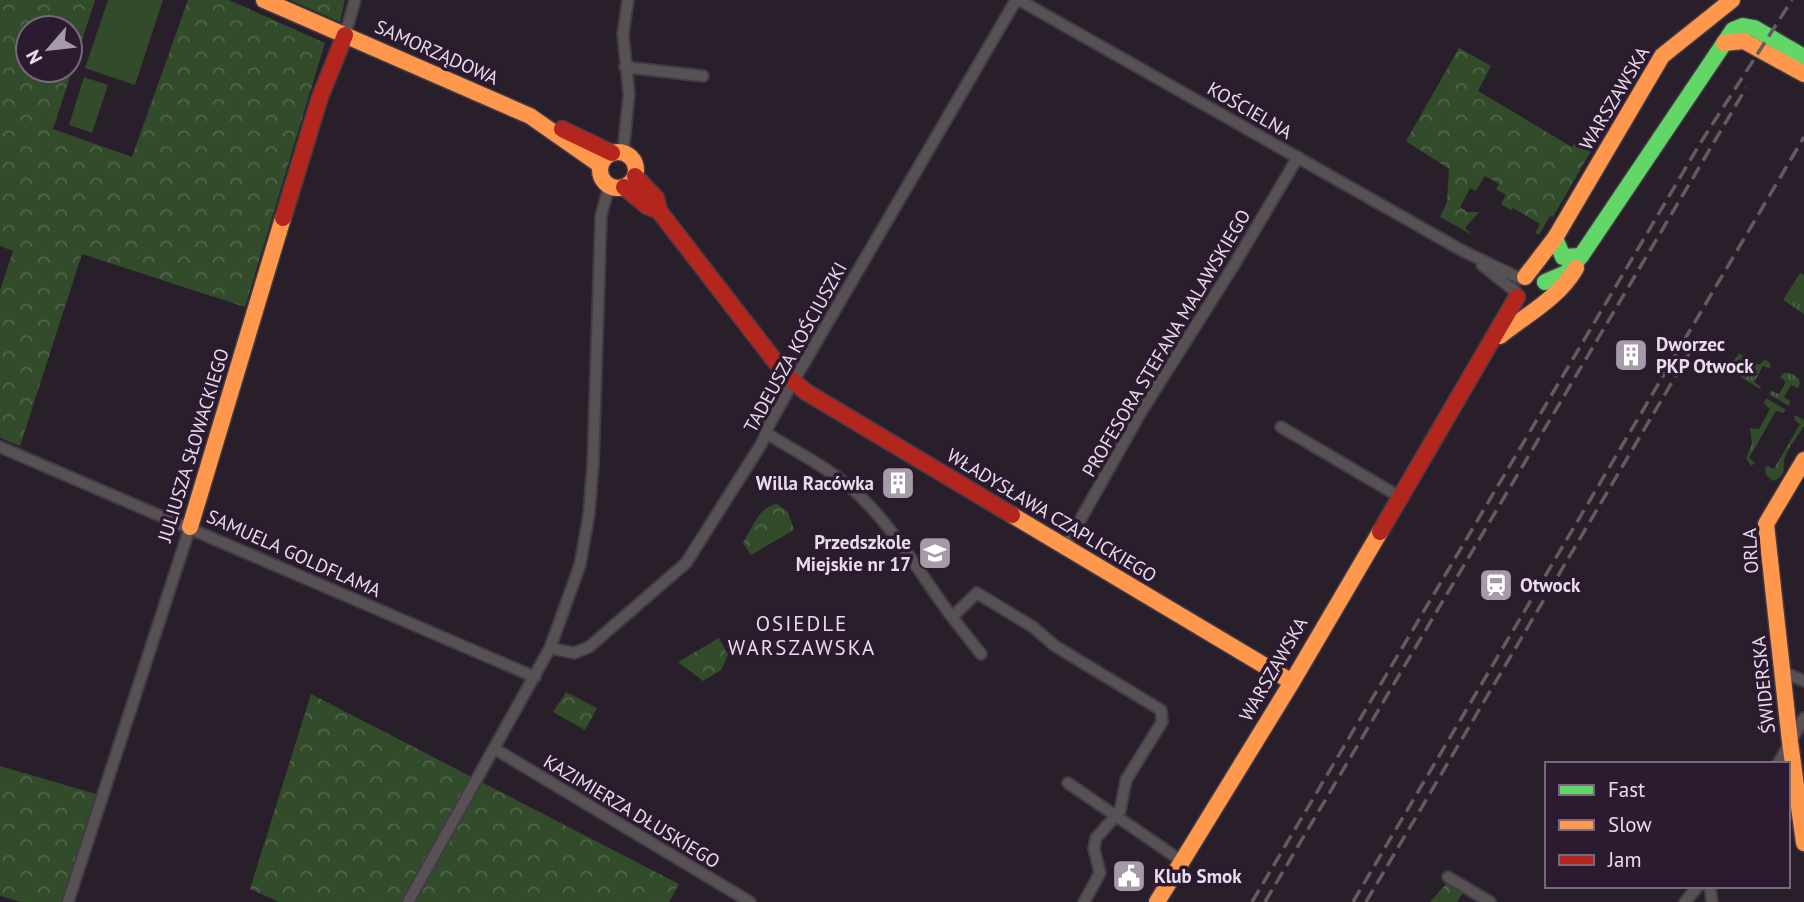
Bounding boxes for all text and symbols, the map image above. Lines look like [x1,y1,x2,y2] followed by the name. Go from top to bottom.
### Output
[14,14,84,84] north arrow
[372,14,502,90] street label: SAMORZĄDOWA
[1574,42,1654,154] street label: WARSZAWSKA
[20,46,48,68] text: N
[1203,76,1297,144] street label: KOŚCIELNA
[1076,205,1256,481] street label: PROFESORA STEFANA MALAWSKIEGO
[738,258,852,436] street label: TADEUSZA KOŚCIUSZKI
[1656,332,1754,378] place label: Dworzec PKP Otwock
[1612,336,1650,374] building icon: Dworzec PKP Otwock
[152,345,234,546] street label: JULIUSZA SŁOWACKIEGO
[943,443,1161,587] street label: WŁADYSŁAWA CZAPLICKIEGO
[879,464,917,502] building icon: Willa Racówka
[756,471,874,495] place label: Willa Racówka
[203,504,385,602] street label: SAMUELA GOLDFLAMA
[1737,528,1763,574] street label: ORLA
[796,530,911,576] place label: Przedszkole Miejskie nr 17
[916,534,954,572] school or university icon: Przedszkole Miejskie nr 17
[1477,566,1515,604] station icon: Otwock
[1520,573,1581,597] place label: Otwock
[728,610,876,661] district label: OSIEDLE WARSZAWSKA
[1234,613,1312,725] street label: WARSZAWSKA
[1746,635,1780,735] street label: ŚWIDERSKA
[540,749,724,873] street label: KAZIMIERZA DŁUSKIEGO
[1545,762,1790,888] legend
[1608,776,1645,803] text: Fast
[1608,811,1652,838] text: Slow
[1607,846,1642,873] text: Jam
[1110,857,1148,895] public building icon: Klub Smok
[1154,864,1242,888] place label: Klub Smok

